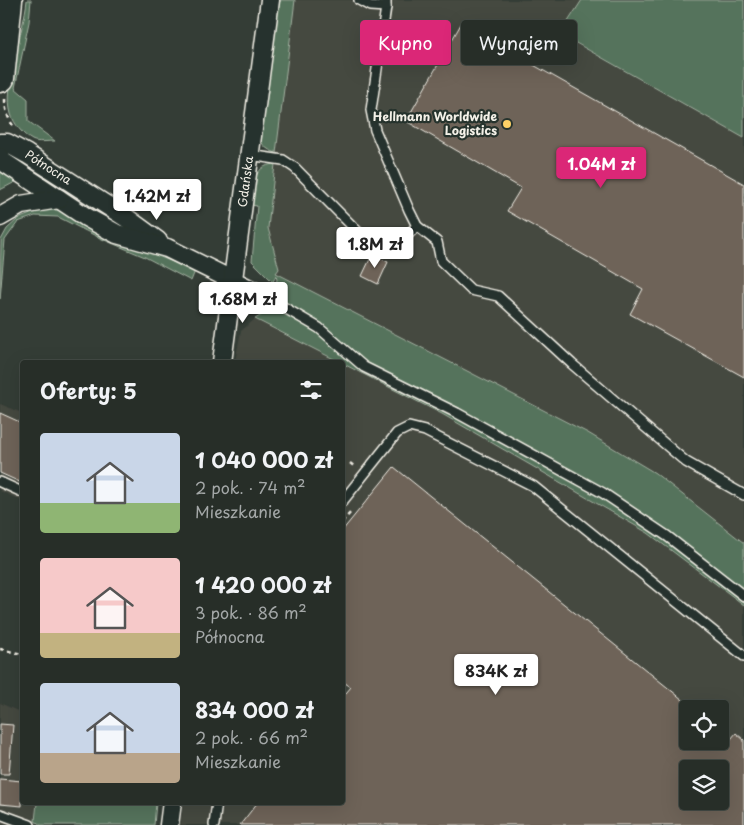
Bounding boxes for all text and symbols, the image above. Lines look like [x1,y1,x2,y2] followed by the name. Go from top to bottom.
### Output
[360,20,451,65] chip: Kupno
[461,20,577,65] chip: Wynajem
[373,107,497,139] place label: Hellmann Worldwide Logistics
[501,118,513,130] marker: Hellmann Worldwide Logistics
[22,145,76,189] street label: Północna
[549,146,653,189] pin: 1.04M zł
[567,151,635,175] text: 1.04M zł
[233,154,257,208] street label: Gdańska
[105,178,209,221] pin: 1.42M zł
[124,183,190,207] text: 1.42M zł
[329,226,421,269] pin: 1.8M zł
[347,231,403,255] text: 1.8M zł
[191,282,295,324] pin: 1.68M zł
[210,286,276,310] text: 1.68M zł
[40,374,137,406] text: Oferty: 5
[297,376,325,404] icon: filters
[195,443,332,475] text: 1 040 000 zł
[80,453,140,513] icon: home
[195,475,305,499] text: 2 pok. · 74 m²
[195,499,281,523] text: Mieszkanie
[195,568,331,600] text: 1 420 000 zł
[80,578,140,638] icon: home
[195,600,307,624] text: 3 pok. · 86 m²
[195,624,264,648] text: Północna
[450,654,542,696] pin: 834K zł
[465,658,527,682] text: 834K zł
[195,693,313,725] text: 834 000 zł
[679,700,729,810] map controls
[679,700,729,750] button: locate
[80,703,140,763] icon: home
[195,725,308,749] text: 2 pok. · 66 m²
[195,749,281,773] text: Mieszkanie
[679,760,729,810] button: layers

